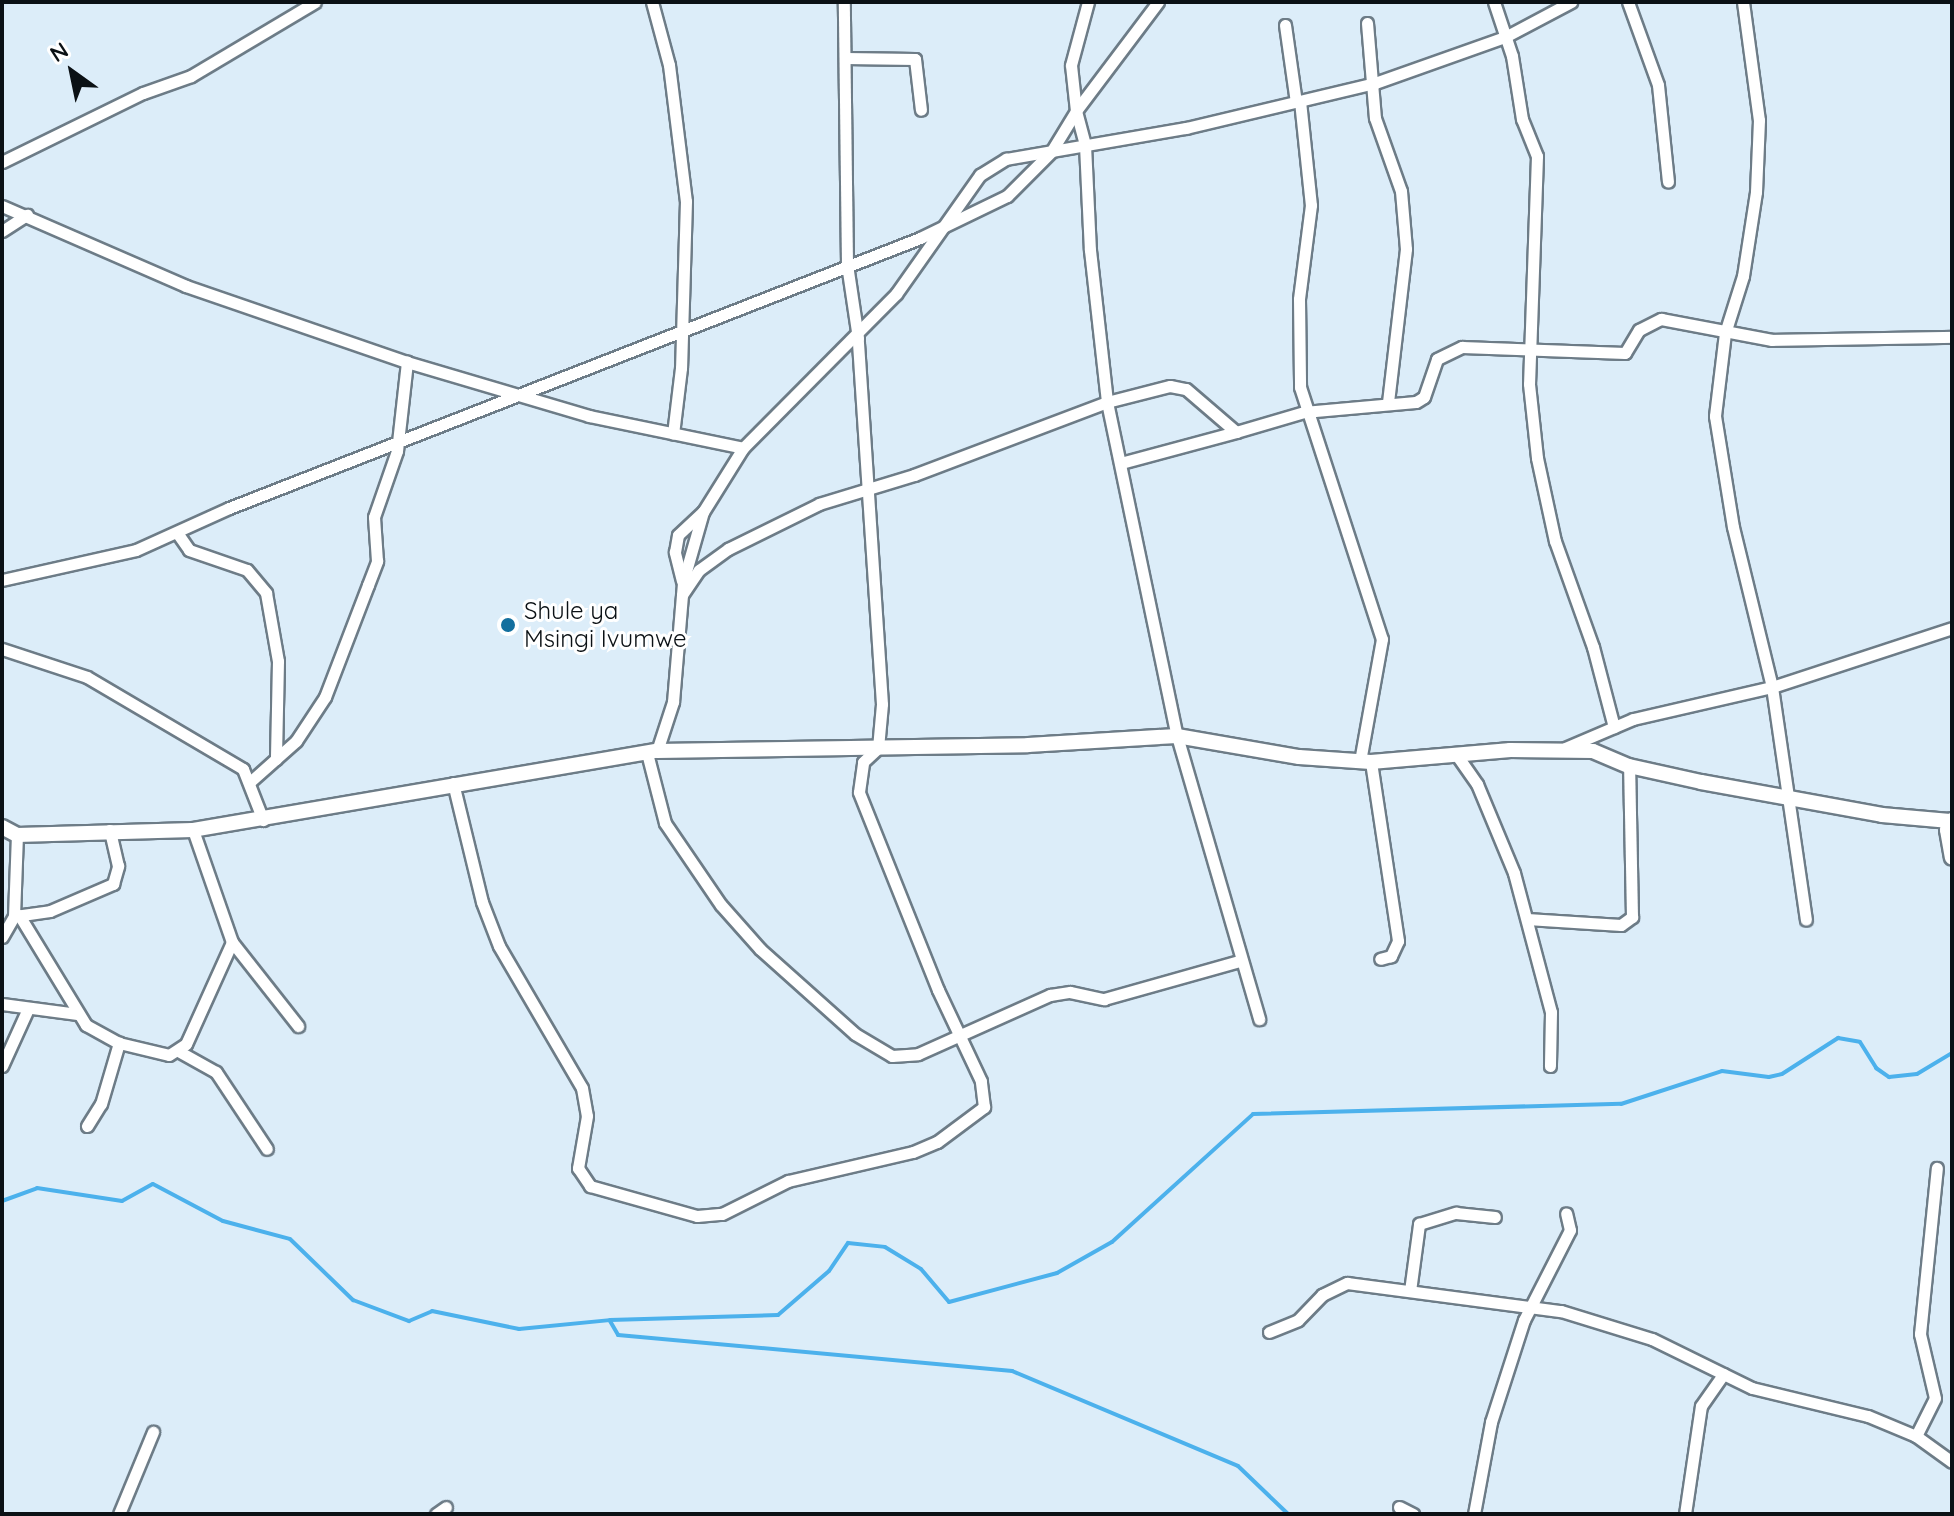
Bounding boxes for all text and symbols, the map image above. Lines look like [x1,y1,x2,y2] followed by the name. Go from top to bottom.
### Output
[32,32,112,112] north arrow
[45,36,73,68] text: N
[524,597,687,653] place label: Shule ya Msingi Ivumwe
[499,616,517,634] marker: Shule ya Msingi Ivumwe

